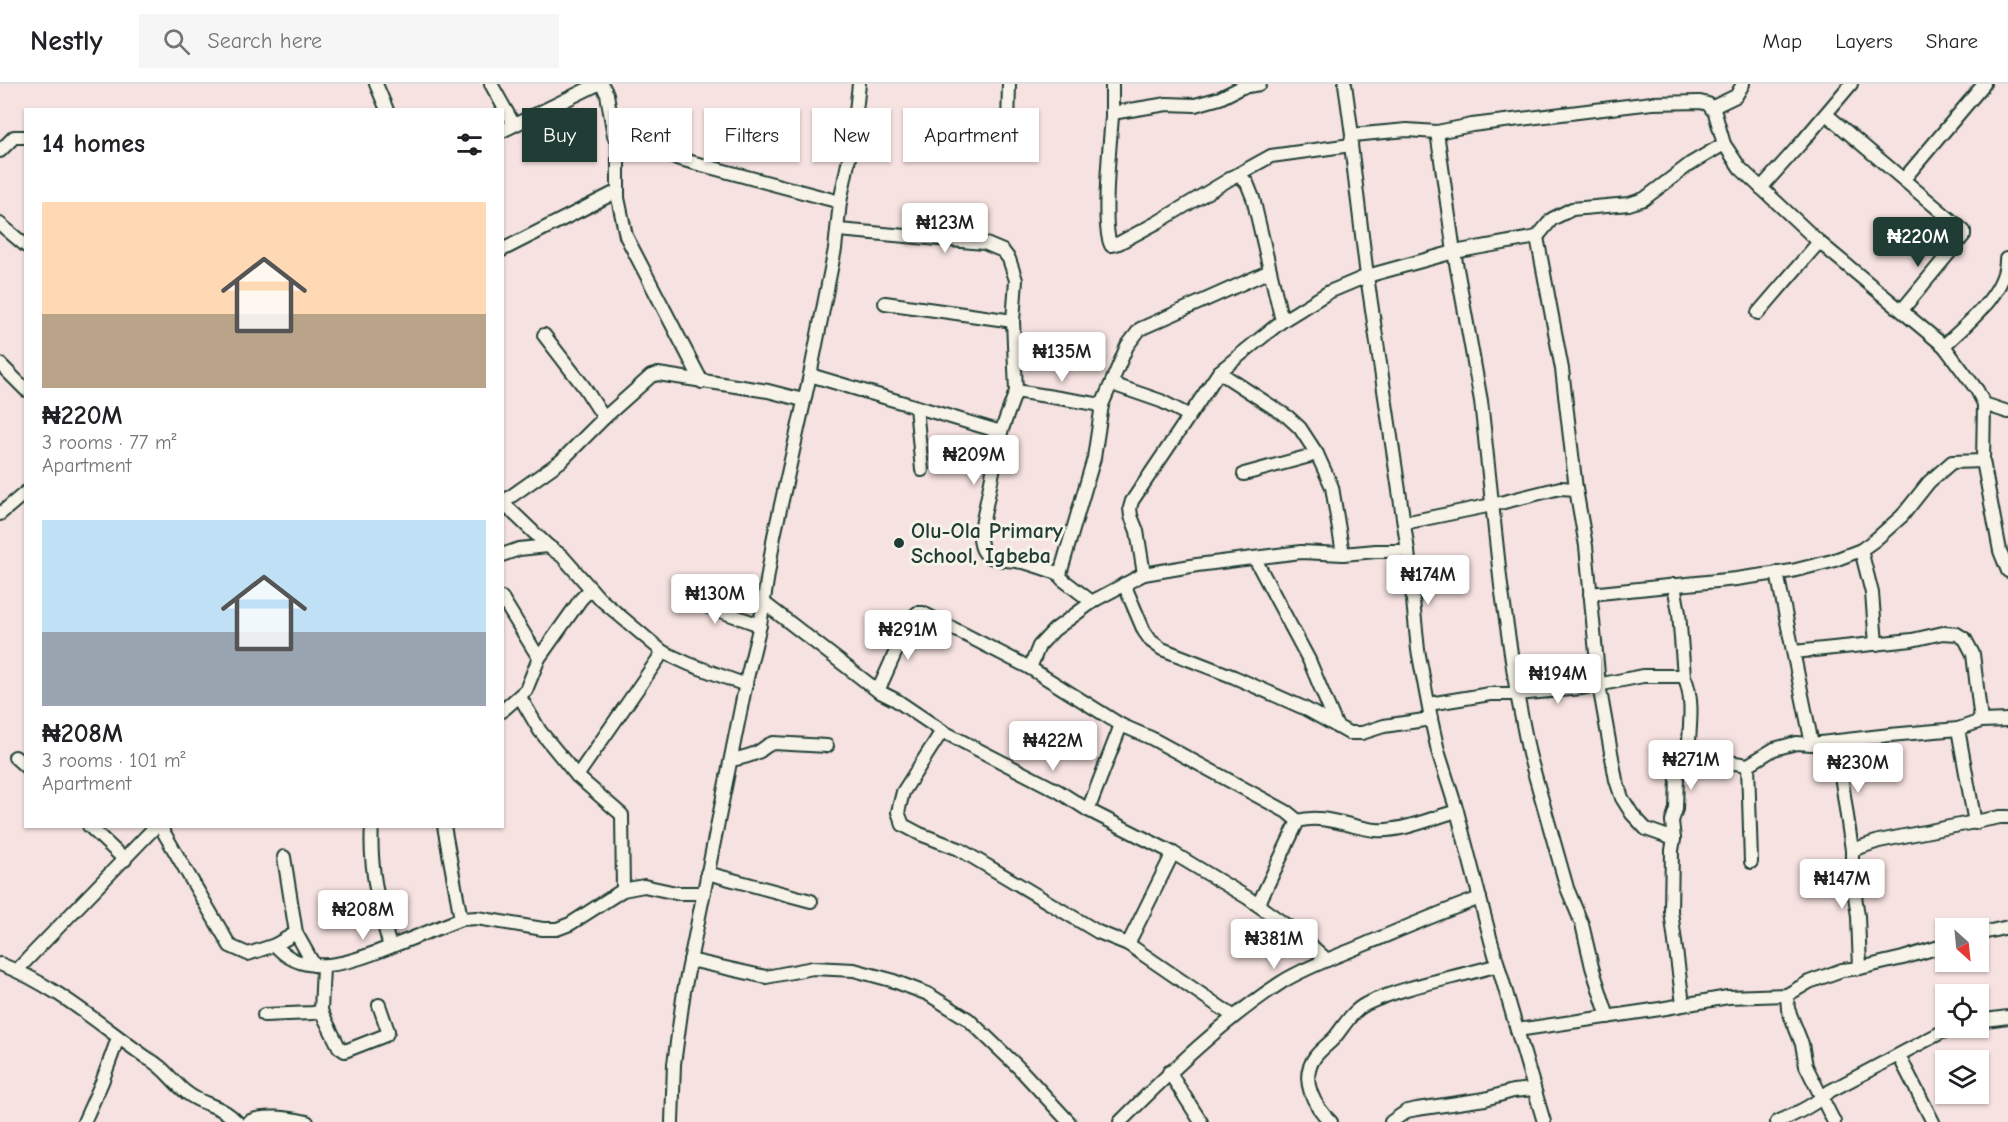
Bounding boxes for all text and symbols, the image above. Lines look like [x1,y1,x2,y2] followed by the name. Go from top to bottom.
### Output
[139,14,559,68] search box
[30,25,103,57] text: Nestly
[160,25,193,58] icon: search
[208,28,322,54] text: Search here
[1763,29,1802,53] text: Map
[1835,29,1893,53] text: Layers
[1926,29,1978,53] text: Share
[522,108,597,162] chip: Buy
[609,108,692,162] chip: Rent
[704,108,800,162] chip: Filters
[812,108,891,162] chip: New
[903,108,1039,162] chip: Apartment
[453,128,486,161] icon: filters
[42,129,145,159] text: 14 homes
[903,203,987,254] pin: ₦123M
[916,211,974,234] text: ₦123M
[1876,217,1960,268] pin: ₦220M
[1887,225,1949,248] text: ₦220M
[210,241,318,349] icon: home
[1020,332,1104,383] pin: ₦135M
[1033,340,1091,363] text: ₦135M
[42,401,123,431] text: ₦220M
[42,431,176,454] text: 3 rooms · 77 m²
[932,435,1016,486] pin: ₦209M
[943,443,1005,466] text: ₦209M
[42,454,132,477] text: Apartment
[911,518,1064,569] place label: Olu-Ola Primary School, Igbeba
[892,536,906,550] marker: Olu-Ola Primary School, Igbeba
[1386,555,1470,606] pin: ₦174M
[210,559,318,667] icon: home
[1400,563,1456,586] text: ₦174M
[673,574,757,625] pin: ₦130M
[685,582,745,605] text: ₦130M
[866,610,950,661] pin: ₦291M
[879,618,937,641] text: ₦291M
[1516,654,1600,705] pin: ₦194M
[1529,662,1587,685] text: ₦194M
[42,719,123,749] text: ₦208M
[1011,721,1095,772] pin: ₦422M
[1023,729,1083,752] text: ₦422M
[1649,740,1733,791] pin: ₦271M
[1816,743,1900,794] pin: ₦230M
[1662,748,1720,771] text: ₦271M
[42,749,186,772] text: 3 rooms · 101 m²
[1827,751,1889,774] text: ₦230M
[42,772,132,795] text: Apartment
[1800,859,1884,910] pin: ₦147M
[1814,867,1870,890] text: ₦147M
[321,890,405,941] pin: ₦208M
[332,898,394,921] text: ₦208M
[1935,918,1989,972] north arrow
[1935,918,1989,1104] map controls
[1232,919,1316,970] pin: ₦381M
[1245,927,1303,950] text: ₦381M
[1935,984,1989,1038] button: locate
[1935,1050,1989,1104] button: layers

